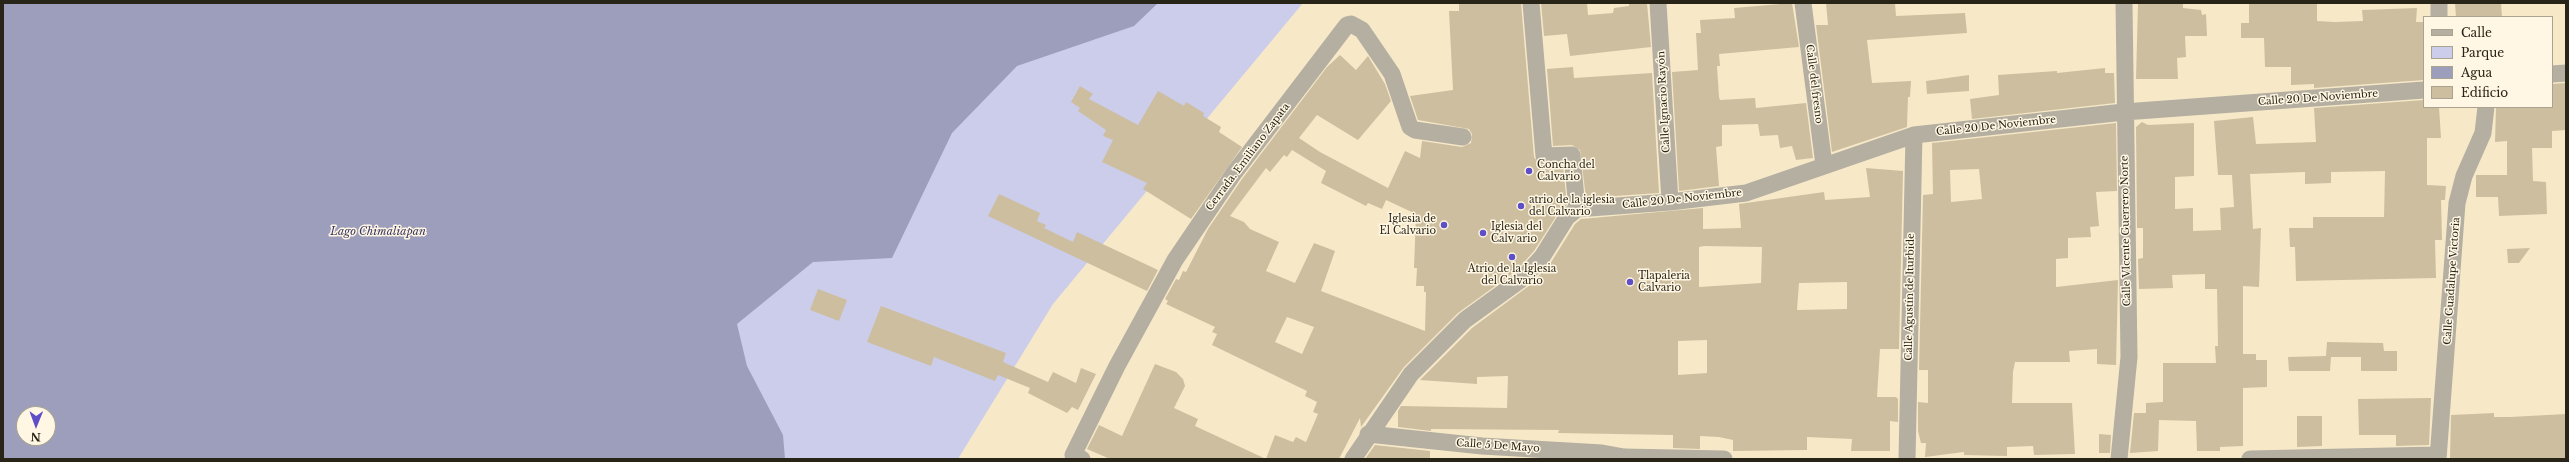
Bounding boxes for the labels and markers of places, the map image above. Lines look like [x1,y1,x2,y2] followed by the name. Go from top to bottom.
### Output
[1537,159,1595,182] place label: Concha del Calvario
[1524,166,1534,176] marker: Concha del Calvario
[1529,194,1615,218] place label: atrio de la iglesia del Calvario
[1516,201,1526,211] marker: atrio de la iglesia del Calvario
[1380,213,1436,236] place label: Iglesia de El Calvario
[1439,220,1449,230] marker: Iglesia de El Calvario
[1491,221,1542,244] place label: Iglesia del Calv ario
[1478,228,1488,238] marker: Iglesia del Calv ario
[1507,252,1517,262] marker: Atrio de la Iglesia del Calvario
[1468,263,1556,286] place label: Atrio de la Iglesia del Calvario
[1638,270,1690,294] place label: Tlapaleria Calvario
[1625,277,1635,287] marker: Tlapaleria Calvario

